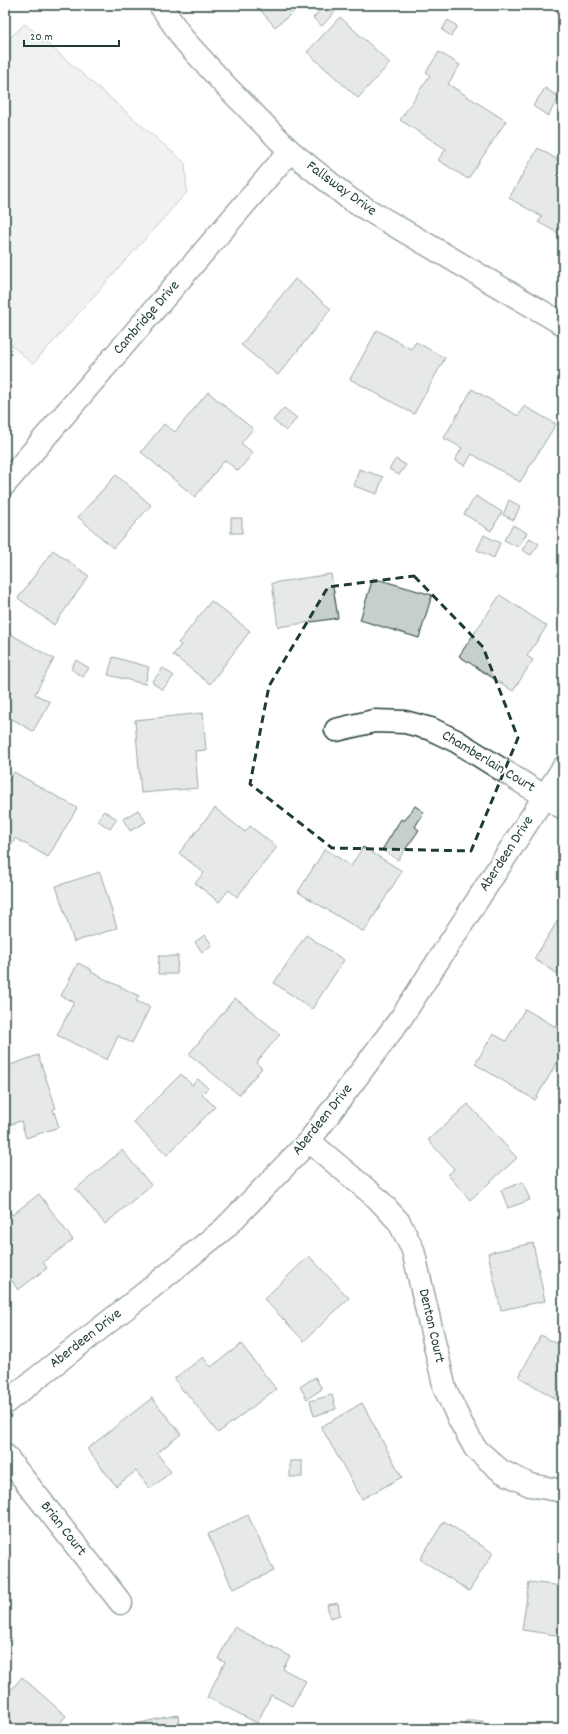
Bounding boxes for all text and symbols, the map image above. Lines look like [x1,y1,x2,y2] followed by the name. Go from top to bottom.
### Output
[24,22,119,48] scale bar
[30,29,53,46] text: 20 m
[301,156,381,222] street label: Fallsway Drive
[108,276,186,360] street label: Cambridge Drive
[437,725,539,799] street label: Chamberlain Court
[474,811,540,896] street label: Aberdeen Drive
[287,1079,359,1160] street label: Aberdeen Drive
[412,1287,450,1366] street label: Denton Court
[45,1304,127,1374] street label: Aberdeen Drive
[34,1497,92,1562] street label: Brian Court

